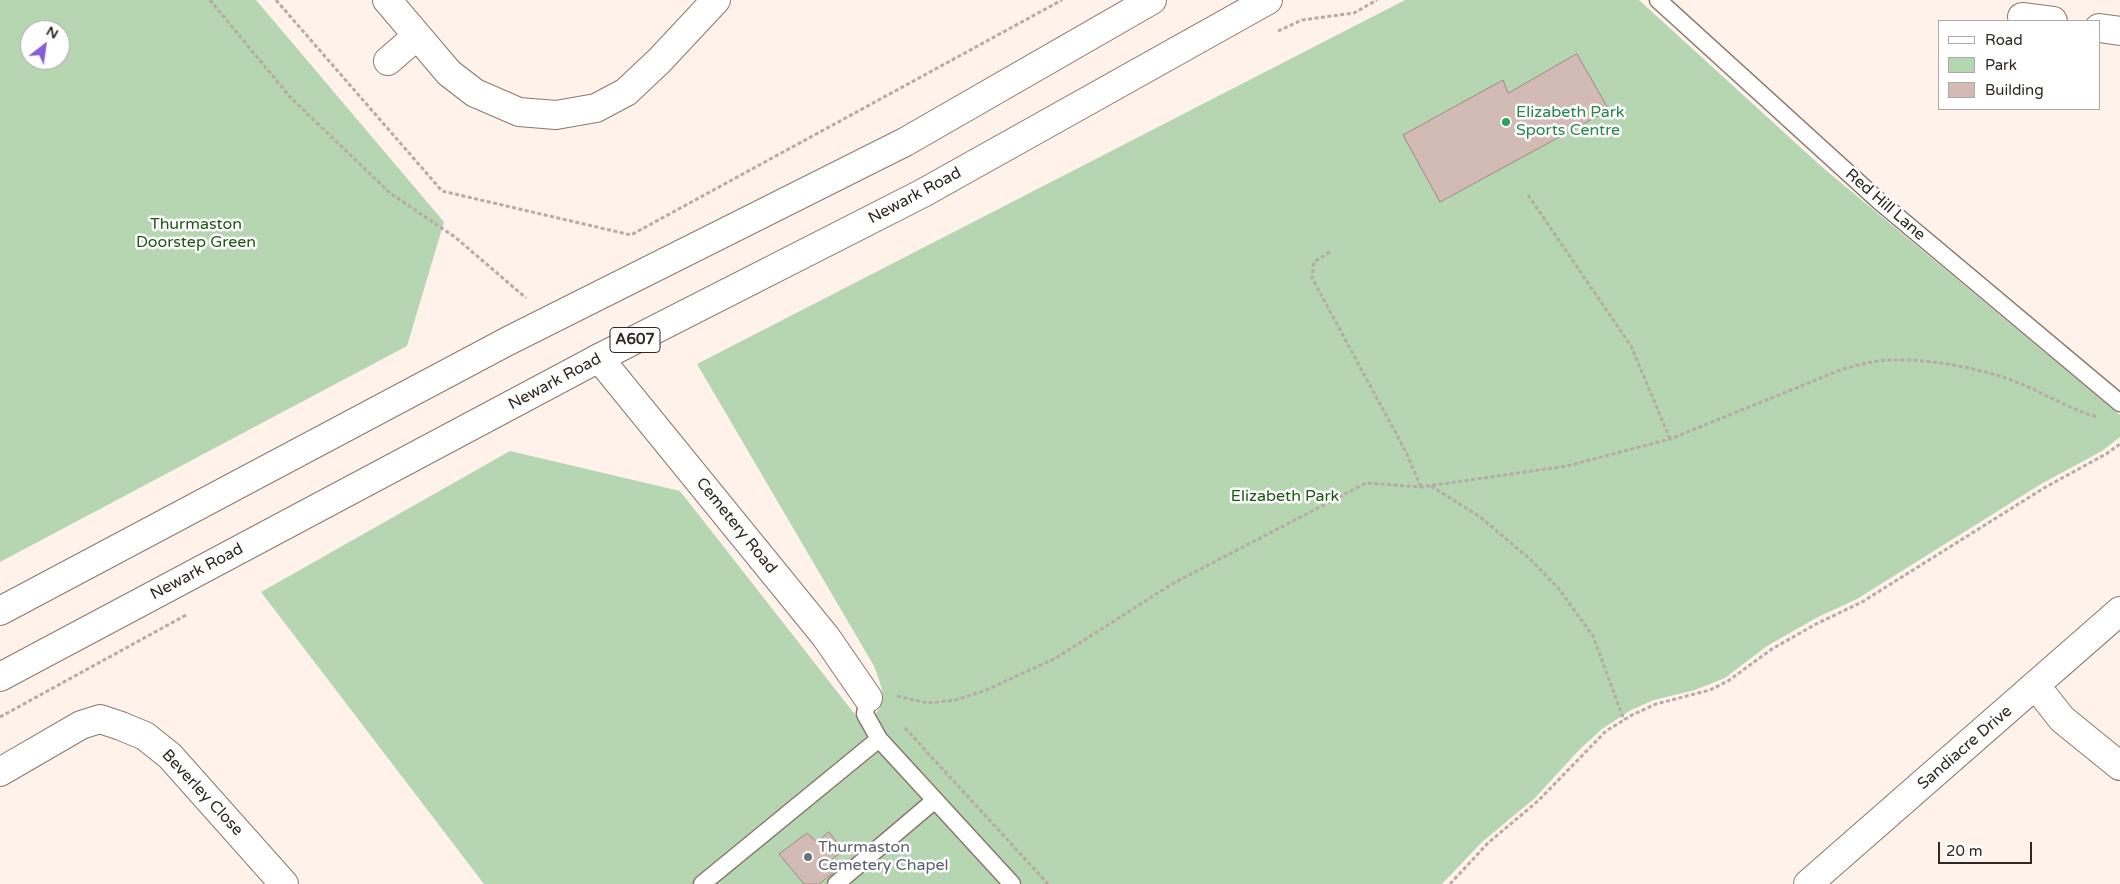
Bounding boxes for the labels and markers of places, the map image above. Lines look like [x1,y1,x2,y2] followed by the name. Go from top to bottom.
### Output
[1516,103,1624,141] place label: Elizabeth Park Sports Centre
[1500,116,1512,128] marker: Elizabeth Park Sports Centre
[818,838,949,876] place label: Thurmaston Cemetery Chapel
[802,851,814,863] marker: Thurmaston Cemetery Chapel

